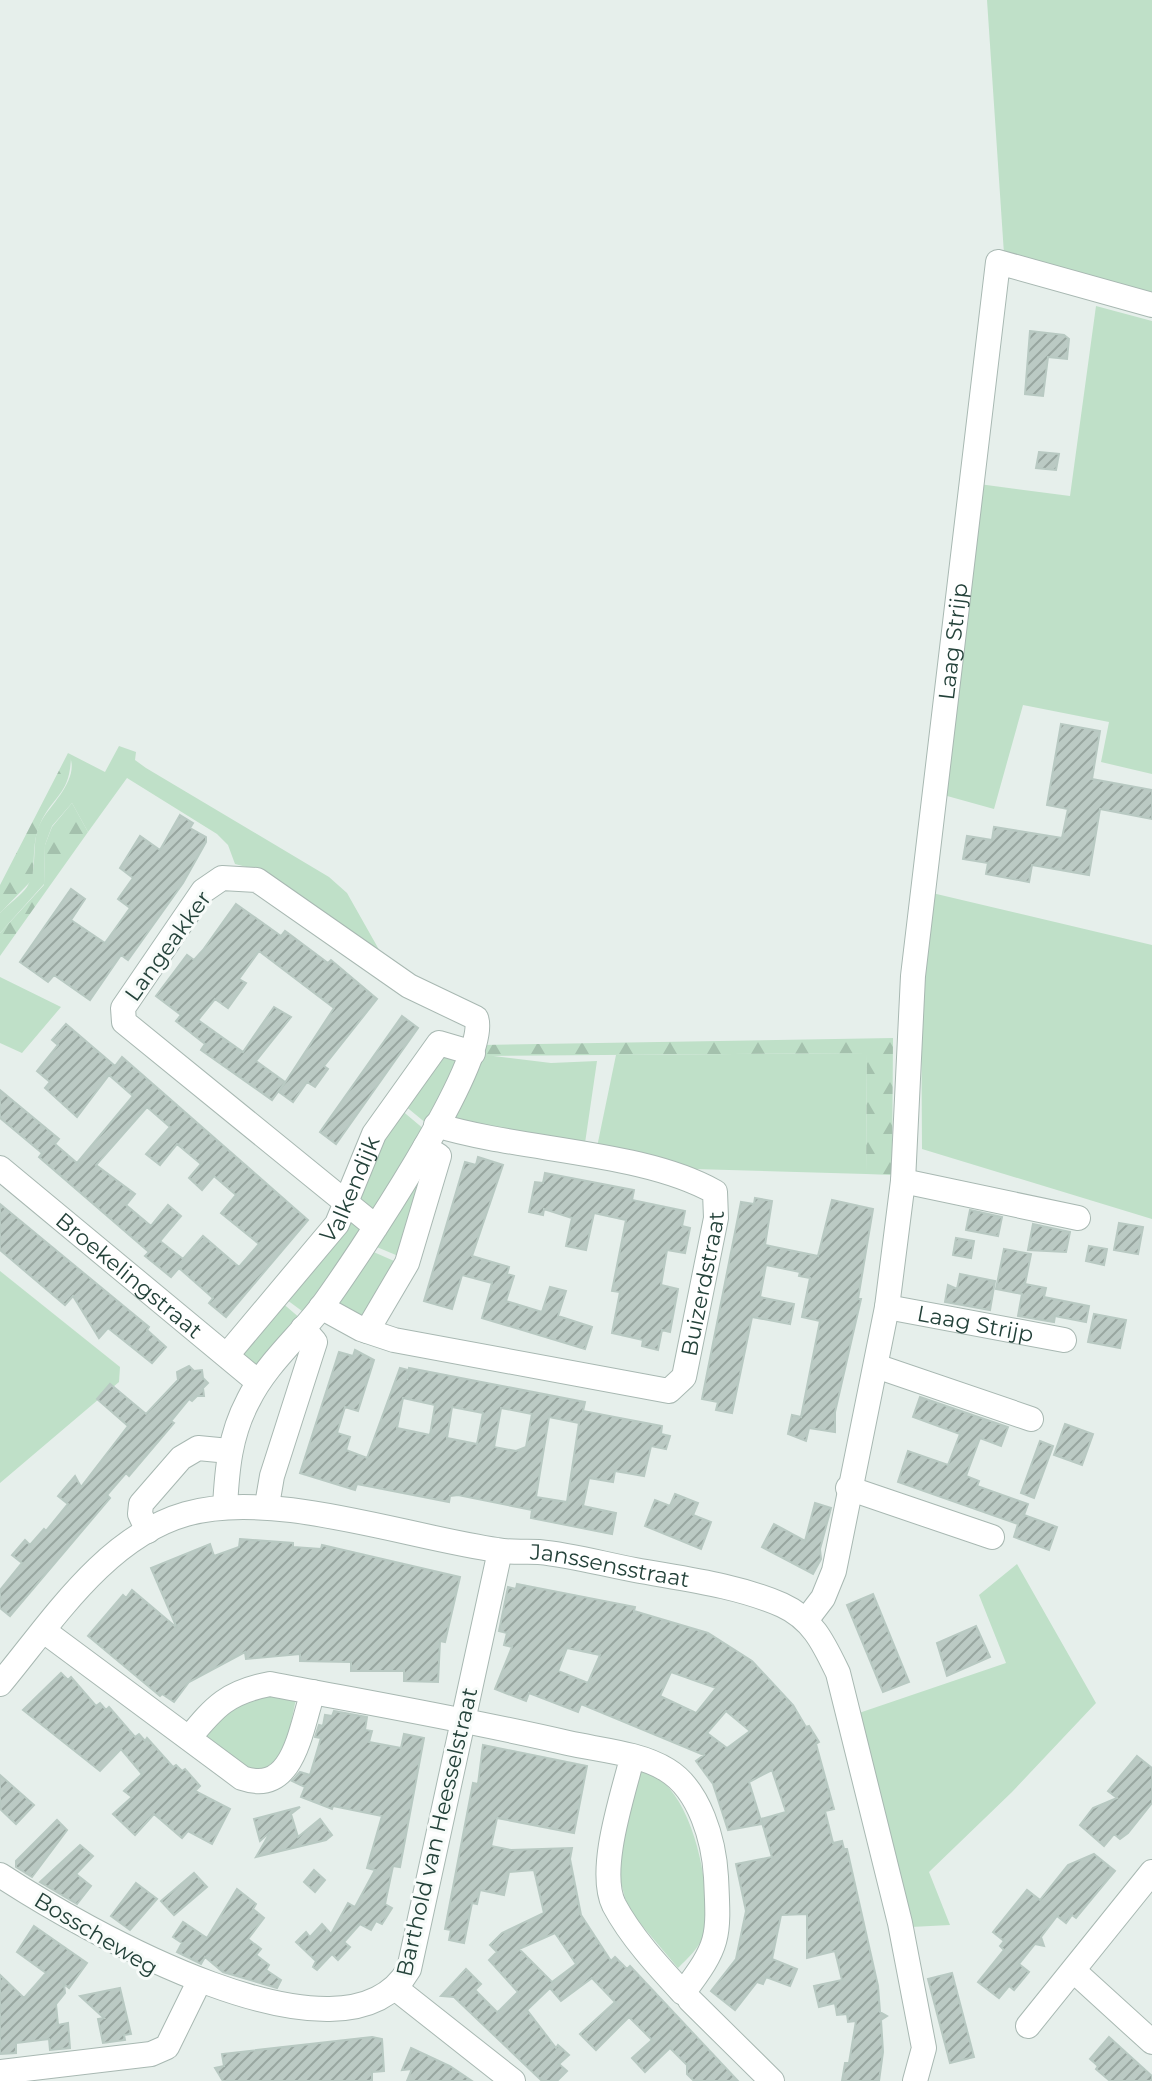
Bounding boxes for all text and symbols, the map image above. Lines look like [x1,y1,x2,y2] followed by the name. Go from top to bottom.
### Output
[932,581,973,702] street label: Laag Strijp
[119,886,217,1006] street label: Langeakker
[314,1131,386,1248] street label: Valkendijk
[50,1207,208,1344] street label: Broekelingstraat
[675,1210,730,1359] street label: Buizerdstraat
[915,1299,1036,1348] street label: Laag Strijp
[529,1538,692,1593] street label: Janssensstraat
[391,1685,483,1979] street label: Barthold van Heesselstraat
[29,1887,163,1981] street label: Bosscheweg

